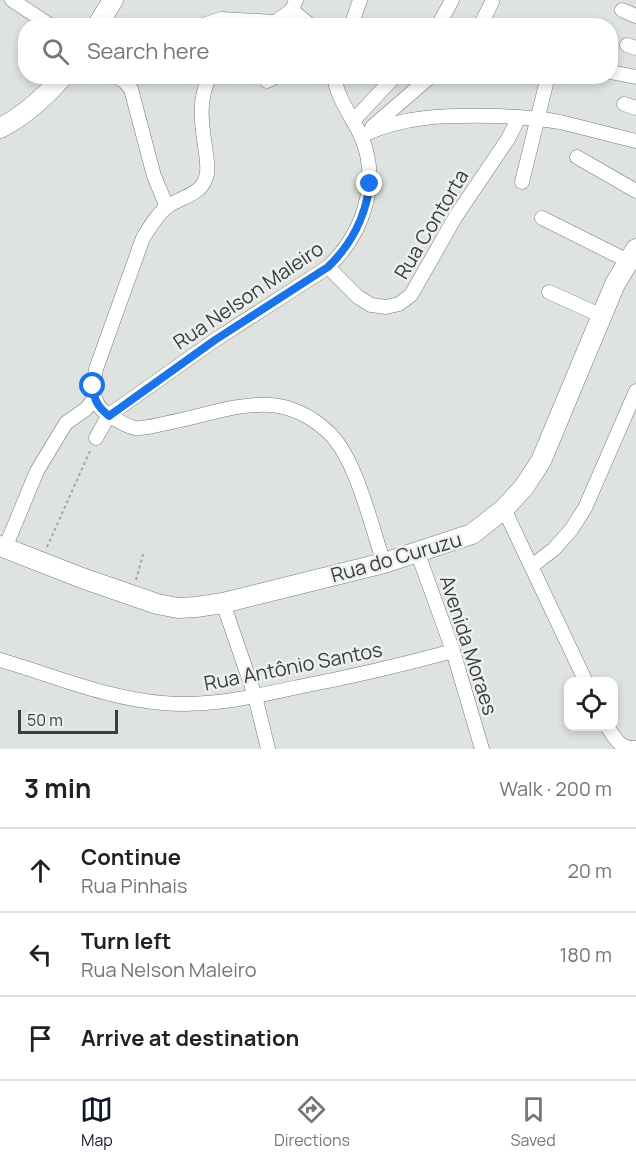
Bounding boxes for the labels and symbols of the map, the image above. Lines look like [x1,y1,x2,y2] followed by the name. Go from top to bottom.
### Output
[388,164,474,284] street label: Rua Contorta
[356,170,382,196] route end
[168,235,328,355] street label: Rua Nelson Maleiro
[79,372,105,398] route start
[327,525,465,589] street label: Rua do Curuzu
[434,572,504,718] street label: Avenida Moraes
[202,635,384,697] street label: Rua Antônio Santos
[18,707,118,734] scale bar

